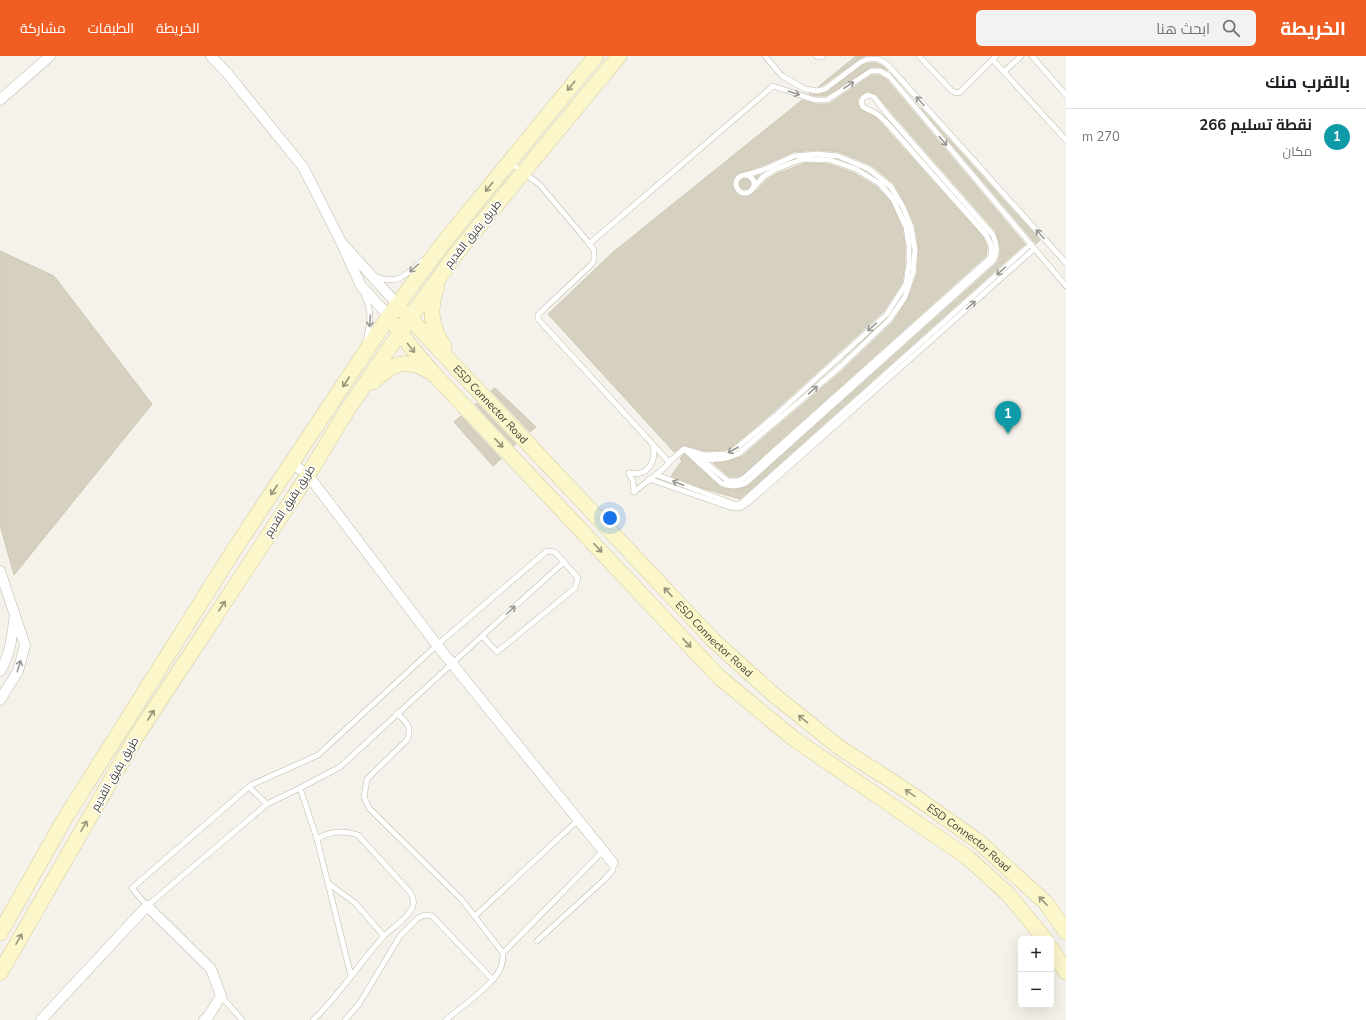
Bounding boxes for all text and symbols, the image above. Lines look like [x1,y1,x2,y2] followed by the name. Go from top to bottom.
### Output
[976,10,1256,46] search box
[1280,16,1346,42] text: الخريطة
[1220,17,1242,39] icon: search
[20,19,66,38] text: مشاركة
[88,19,134,38] text: الطبقات
[156,19,200,38] text: الخريطة
[1156,19,1210,39] text: ابحث هنا
[1265,71,1350,94] text: بالقرب منك
[567,81,576,92] one-way arrow
[843,81,854,89] one-way arrow
[787,90,800,97] one-way arrow
[915,95,924,106] one-way arrow
[1199,115,1312,135] text: نقطة تسليم 266
[1082,128,1120,146] text: 270 m
[1333,128,1341,146] text: 1
[938,135,947,146] one-way arrow
[1283,143,1312,161] text: مكان
[484,181,493,192] one-way arrow
[441,197,505,271] street label: طريق بقيق القديم
[1036,229,1045,239] one-way arrow
[409,263,420,272] one-way arrow
[996,266,1006,275] one-way arrow
[966,300,976,310] one-way arrow
[366,314,373,327] one-way arrow
[867,323,878,332] one-way arrow
[407,342,416,353] one-way arrow
[450,362,532,447] street label: ESD Connector Road
[341,376,350,387] one-way arrow
[808,386,818,395] one-way arrow
[995,401,1021,434] pin: 1
[495,438,504,448] one-way arrow
[727,446,739,454] one-way arrow
[261,462,319,540] street label: طريق بقيق القديم
[672,478,684,486] one-way arrow
[270,484,278,495] one-way arrow
[600,508,620,528] your location
[594,543,603,553] one-way arrow
[664,587,673,597] one-way arrow
[672,597,756,680] street label: ESD Connector Road
[218,601,226,612] one-way arrow
[506,605,516,614] one-way arrow
[683,637,692,648] one-way arrow
[16,660,23,673] one-way arrow
[147,709,155,720] one-way arrow
[798,714,809,723] one-way arrow
[88,734,142,814] street label: طريق بقيق القديم
[905,789,916,797] one-way arrow
[924,800,1014,875] street label: ESD Connector Road
[80,821,88,832] one-way arrow
[1038,896,1048,906] one-way arrow
[16,933,24,945] one-way arrow
[1018,936,1054,1008] map controls
[1018,936,1054,972] button: +
[1018,972,1054,1008] button: −

